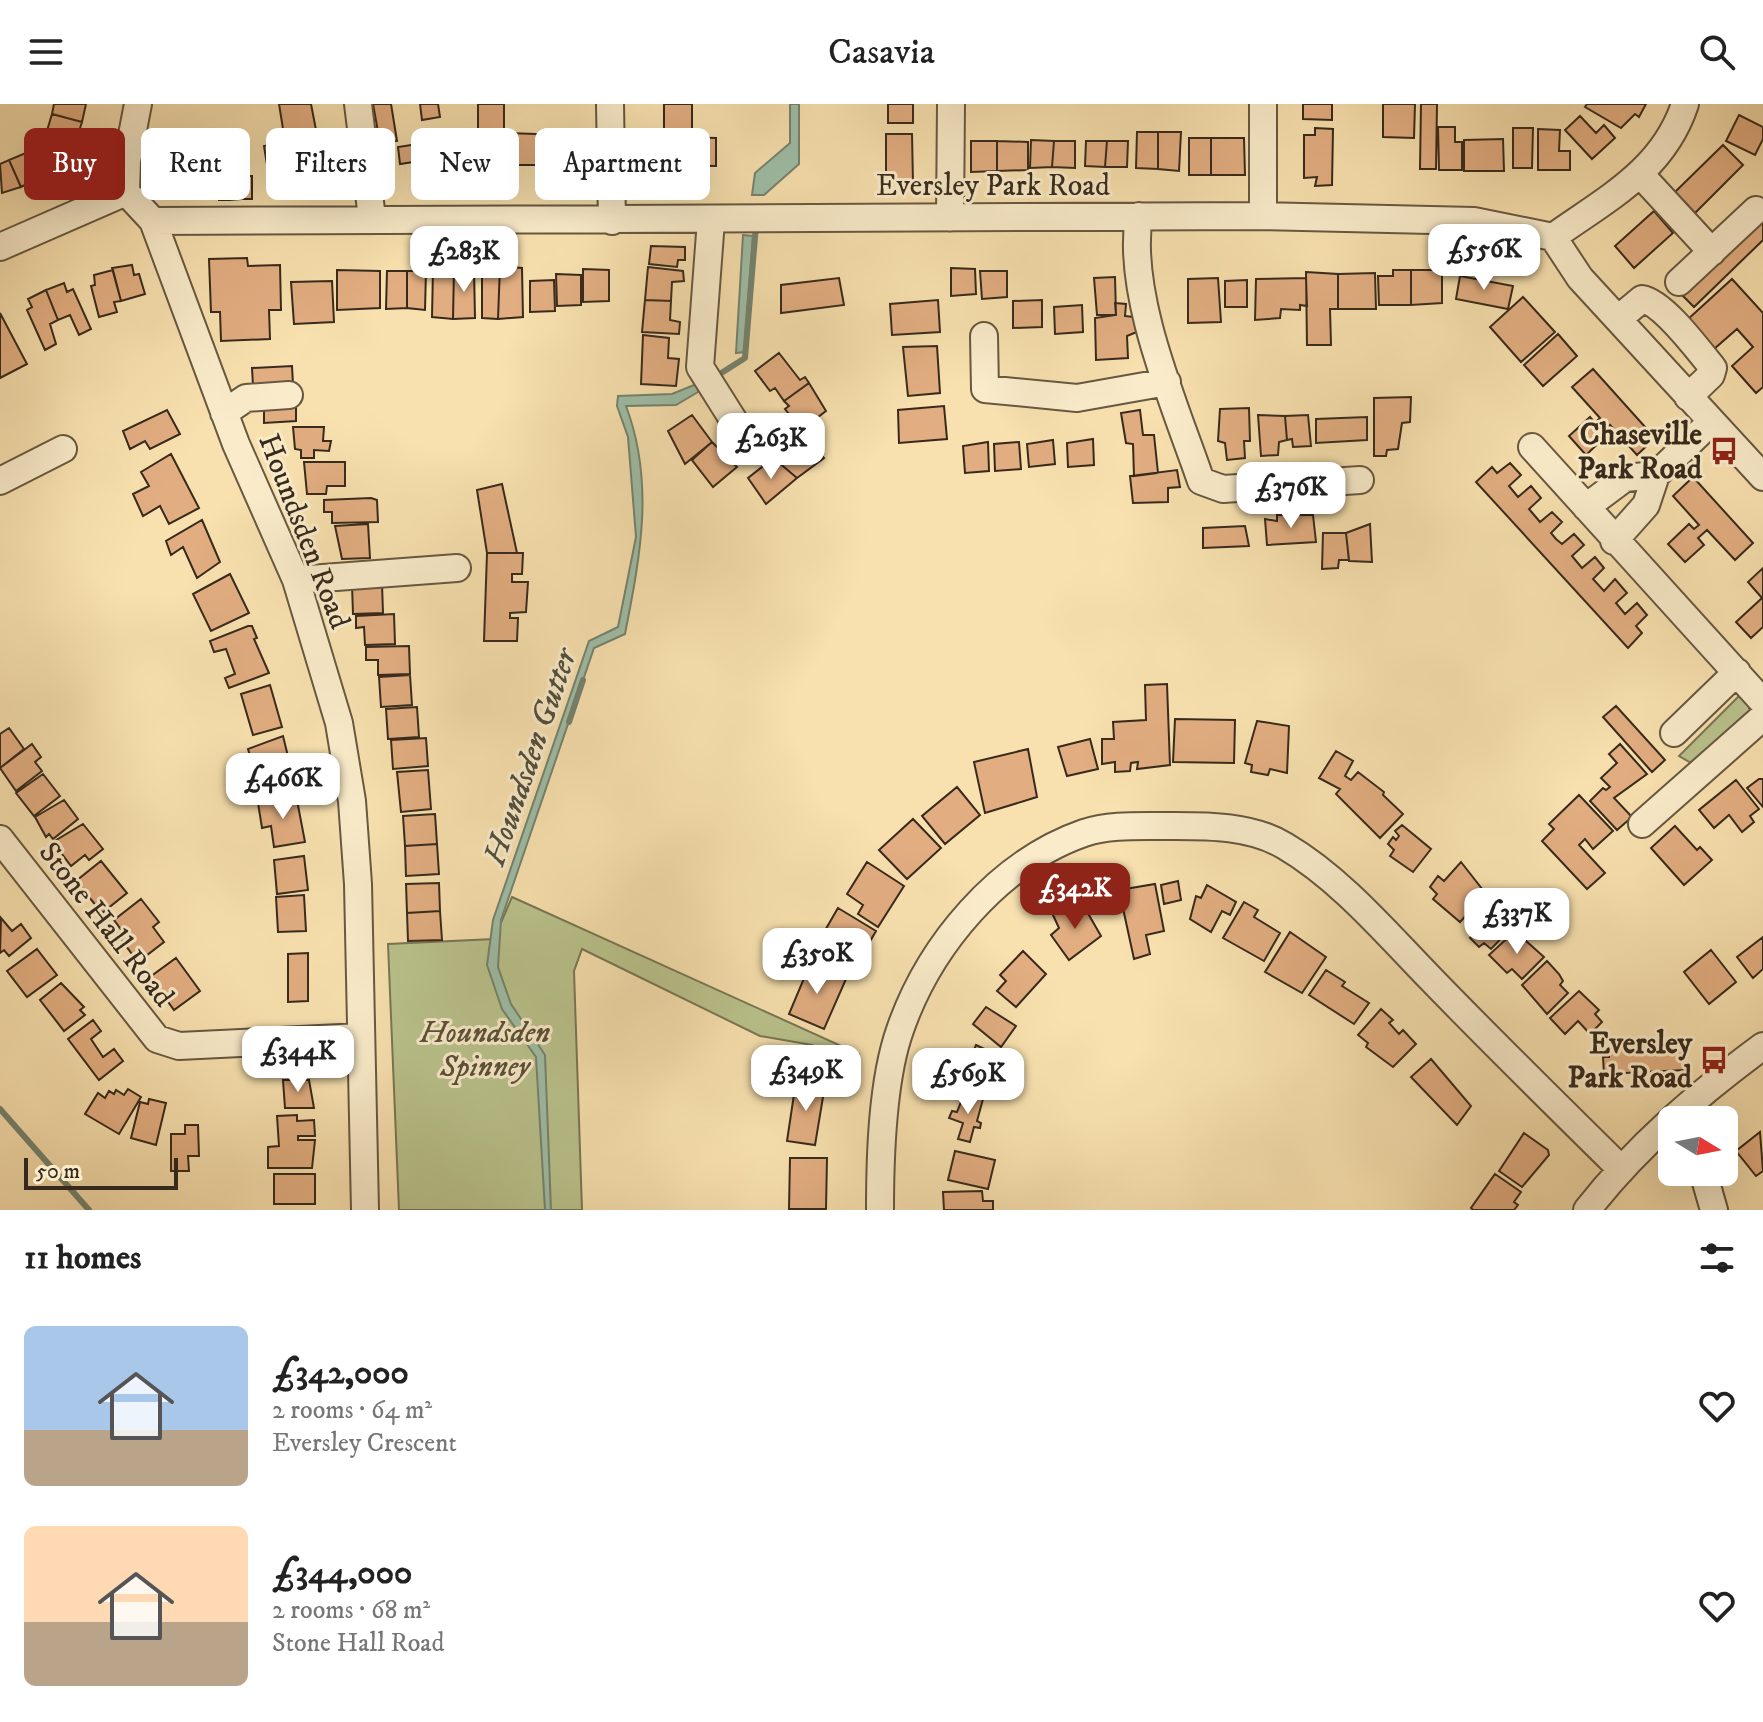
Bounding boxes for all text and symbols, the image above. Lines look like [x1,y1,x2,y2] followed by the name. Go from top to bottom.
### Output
[24,30,68,74] icon: menu
[828,30,935,75] text: Casavia
[1695,30,1739,74] icon: search
[24,128,125,200] chip: Buy
[141,128,250,200] chip: Rent
[266,128,395,200] chip: Filters
[411,128,519,200] chip: New
[535,128,710,200] chip: Apartment
[876,168,1110,205] street label: Eversley Park Road
[1428,224,1540,292] pin: £556K
[408,226,520,294] pin: £283K
[1446,233,1522,266] text: £556K
[428,235,500,268] text: £283K
[715,413,827,481] pin: £263K
[1577,417,1703,488] place label: Chaseville Park Road
[735,422,807,455] text: £263K
[249,429,358,634] street label: Houndsden Road
[1709,436,1739,466] bus stop icon: Chaseville Park Road
[1235,462,1347,530] pin: £376K
[1254,471,1328,504] text: £376K
[475,642,587,872] water label: Houndsden Gutter
[227,753,339,821] pin: £466K
[244,762,322,795] text: £466K
[30,835,182,1015] street label: Stone Hall Road
[1019,863,1131,931] pin: £342K
[1038,872,1112,905] text: £342K
[1461,888,1573,956] pin: £337K
[1482,897,1552,930] text: £337K
[761,928,873,996] pin: £350K
[781,937,853,970] text: £350K
[419,1015,550,1086] park label: Houndsden Spinney
[242,1026,354,1094] pin: £344K
[1567,1026,1693,1097] place label: Eversley Park Road
[260,1035,336,1068] text: £344K
[750,1045,862,1113] pin: £349K
[1699,1045,1729,1075] bus stop icon: Eversley Park Road
[912,1048,1024,1116] pin: £569K
[769,1054,843,1087] text: £349K
[930,1057,1006,1090] text: £569K
[1658,1106,1738,1186] north arrow
[1658,1106,1738,1186] map controls
[24,1154,178,1190] scale bar
[36,1158,80,1185] text: 50 m
[1695,1236,1739,1280] icon: filters
[24,1237,141,1279] text: 11 homes
[272,1352,409,1394] text: £342,000
[88,1358,184,1454] icon: home
[1695,1384,1739,1428] icon: heart
[272,1394,432,1427] text: 2 rooms · 64 m²
[272,1427,457,1460] text: Eversley Crescent
[272,1552,412,1594] text: £344,000
[88,1558,184,1654] icon: home
[1695,1584,1739,1628] icon: heart
[272,1594,430,1627] text: 2 rooms · 68 m²
[272,1627,444,1660] text: Stone Hall Road

